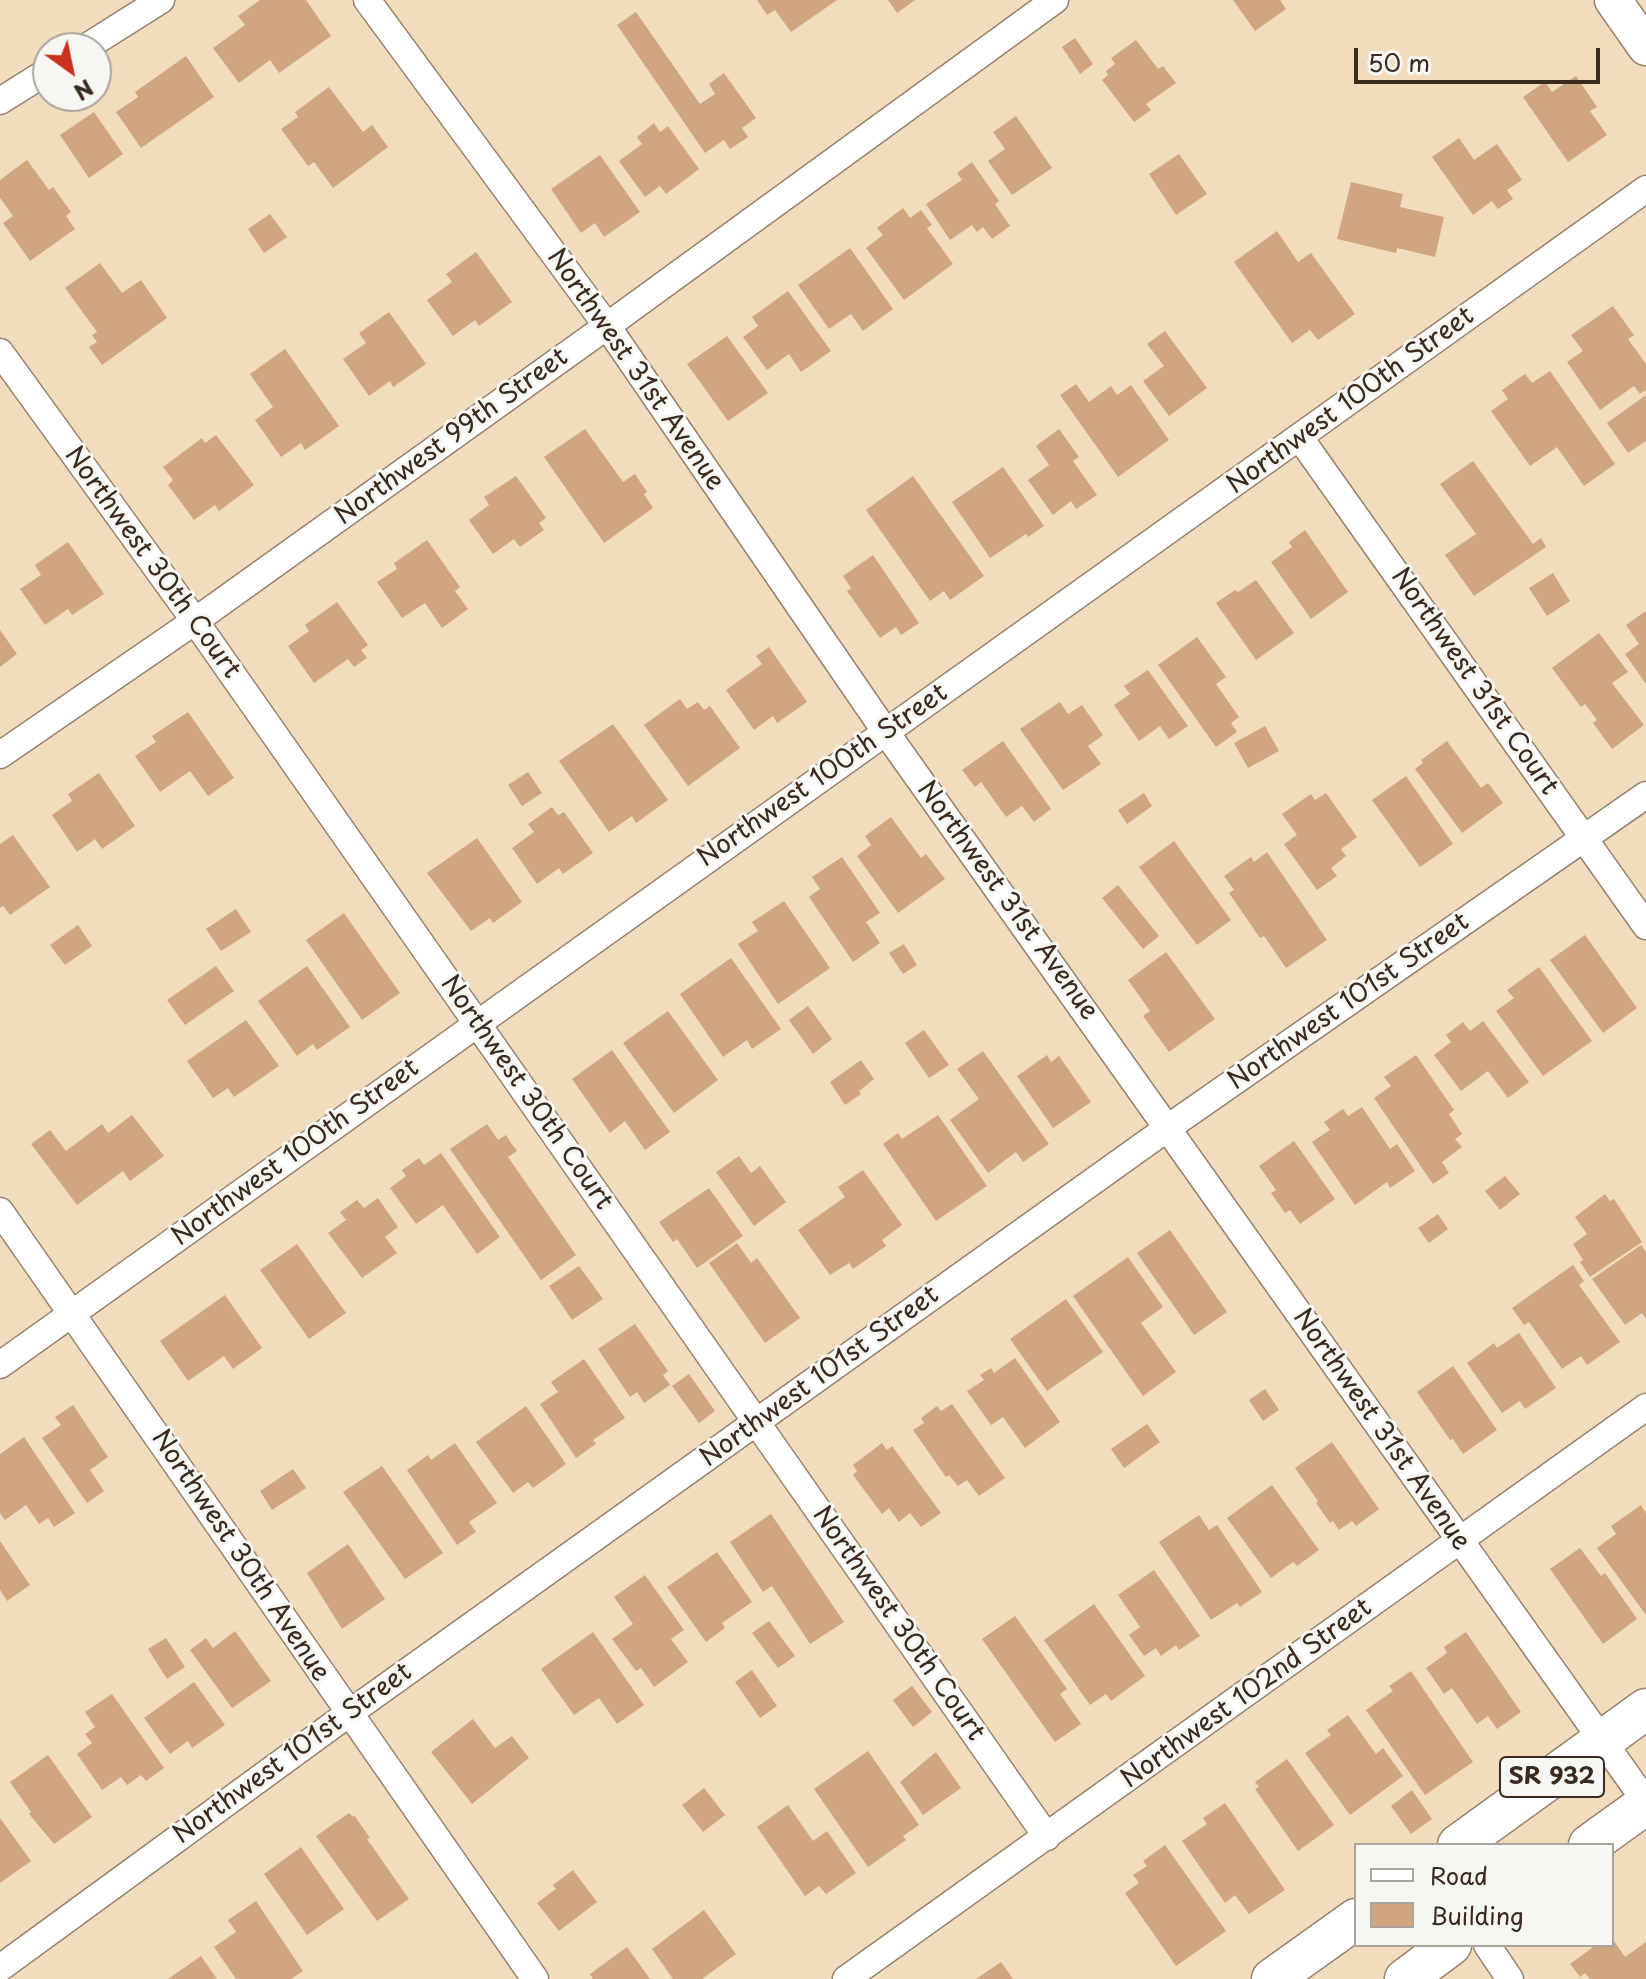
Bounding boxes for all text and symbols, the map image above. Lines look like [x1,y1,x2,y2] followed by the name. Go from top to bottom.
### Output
[32,32,112,112] north arrow
[1358,32,1604,82] scale bar
[1368,44,1430,80] text: 50 m
[68,72,101,109] text: N
[540,243,730,497] street label: Northwest 31st Avenue
[1221,301,1481,501] street label: Northwest 100th Street
[329,342,575,532] street label: Northwest 99th Street
[57,441,247,685] street label: Northwest 30th Court
[1384,562,1564,802] street label: Northwest 31st Court
[692,678,954,874] street label: Northwest 100th Street
[910,775,1104,1027] street label: Northwest 31st Avenue
[1222,907,1476,1097] street label: Northwest 101st Street
[433,970,619,1216] street label: Northwest 30th Court
[166,1053,426,1253] street label: Northwest 100th Street
[695,1280,945,1474] street label: Northwest 101st Street
[1286,1303,1476,1557] street label: Northwest 31st Avenue
[144,1424,336,1688] street label: Northwest 30th Avenue
[805,1501,991,1747] street label: Northwest 30th Court
[1116,1593,1378,1795] street label: Northwest 102nd Street
[168,1657,418,1851] street label: Northwest 101st Street
[1500,1757,1604,1797] road number: SR 932
[1354,1843,1614,1947] legend
[1430,1857,1488,1893] text: Road
[1430,1897,1524,1933] text: Building

